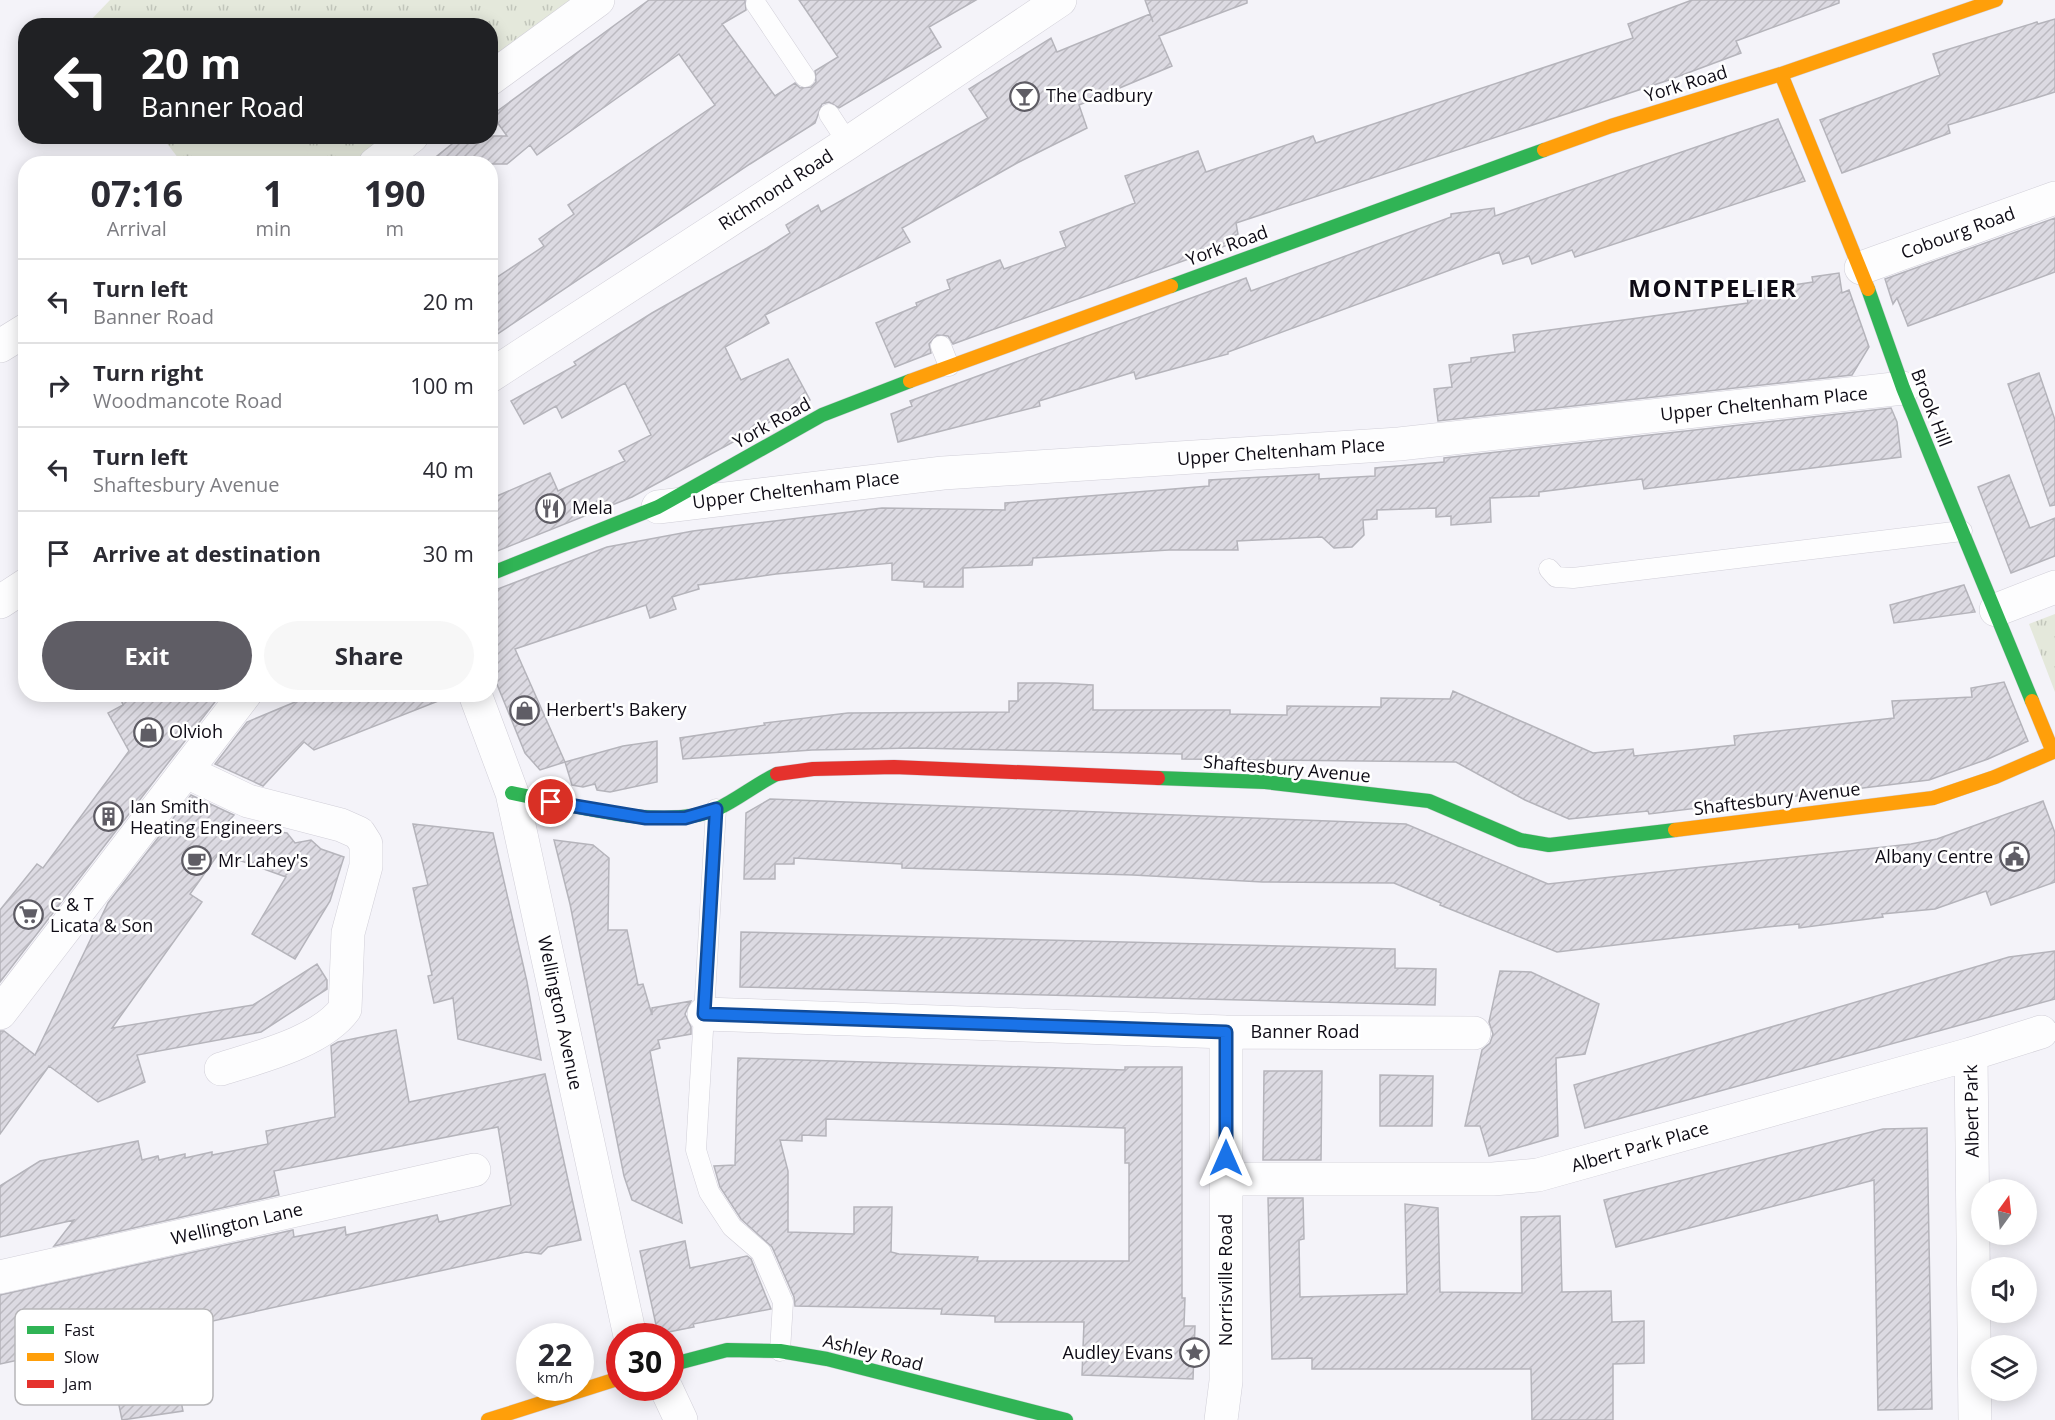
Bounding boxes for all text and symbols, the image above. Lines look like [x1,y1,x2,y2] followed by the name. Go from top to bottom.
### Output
[141,34,241,91] text: 20 m
[42,42,120,120] icon: left
[1641,59,1730,107] street label: York Road
[1009,80,1041,112] bar icon: The Cadbury
[1046,83,1153,107] place label: The Cadbury
[141,88,304,125] text: Banner Road
[713,143,838,235] street label: Richmond Road
[90,169,183,218] text: 07:16
[263,169,284,218] text: 1
[364,169,426,218] text: 190
[1897,200,2018,264] street label: Cobourg Road
[107,215,167,242] text: Arrival
[255,215,291,242] text: min
[385,215,404,242] text: m
[1182,219,1271,271] street label: York Road
[1628,271,1798,304] district label: MONTPELIER
[93,273,188,303] text: Turn left
[42,285,75,318] icon: left
[423,286,474,316] text: 20 m
[93,303,214,330] text: Banner Road
[93,357,204,387] text: Turn right
[1906,365,1958,450] street label: Brook Hill
[42,369,75,402] icon: right
[410,370,474,400] text: 100 m
[1659,380,1869,426] street label: Upper Cheltenham Place
[93,387,283,414] text: Woodmancote Road
[728,391,815,453] street label: York Road
[1176,432,1386,470] street label: Upper Cheltenham Place
[93,441,188,471] text: Turn left
[42,453,75,486] icon: left
[423,454,474,484] text: 40 m
[691,464,901,514] street label: Upper Cheltenham Place
[93,471,279,498] text: Shaftesbury Avenue
[535,492,567,524] restaurant icon: Mela
[572,495,613,519] place label: Mela
[42,537,75,570] icon: arrive
[93,538,321,568] text: Arrive at destination
[423,538,474,568] text: 30 m
[42,621,252,690] button: Exit
[264,621,474,690] button: Share
[509,694,541,726] shop icon: Herbert's Bakery
[546,697,687,721] place label: Herbert's Bakery
[132,716,164,748] shop icon: Olvioh
[169,719,223,743] place label: Olvioh
[1202,749,1372,787] street label: Shaftesbury Avenue
[525,776,576,827] pin
[1692,776,1862,820] street label: Shaftesbury Avenue
[534,785,567,818] icon: arrive
[130,794,282,839] place label: Ian Smith Heating Engineers
[93,801,125,833] building icon: Ian Smith Heating Engineers
[1998,841,2030,873] public building icon: Albany Centre
[1875,844,1993,868] place label: Albany Centre
[181,845,213,877] cafe icon: Mr Lahey's
[218,848,308,872] place label: Mr Lahey's
[50,892,153,937] place label: C & T Licata & Son
[13,899,45,931] supermarket icon: C & T Licata & Son
[533,934,589,1092] street label: Wellington Avenue
[1251,1019,1359,1043] street label: Banner Road
[1958,1064,1984,1158] street label: Albert Park
[1568,1115,1711,1177] street label: Albert Park Place
[1194,1126,1258,1190] position arrow
[1971,1179,2037,1245] north arrow
[1971,1179,2037,1401] map controls
[168,1196,305,1250] street label: Wellington Lane
[1213,1214,1237,1346] street label: Norrisville Road
[1971,1257,2037,1323] button: sound
[15,1309,213,1405] legend
[64,1319,95,1341] text: Fast
[606,1323,684,1401] speed limit sign: 30
[821,1328,926,1376] street label: Ashley Road
[538,1334,572,1375] text: 22
[1971,1335,2037,1401] button: layers
[1178,1337,1210,1369] place icon: Audley Evans
[1063,1340,1173,1364] place label: Audley Evans
[64,1346,99,1368] text: Slow
[537,1367,573,1387] text: km/h
[62,1373,92,1395] text: Jam

